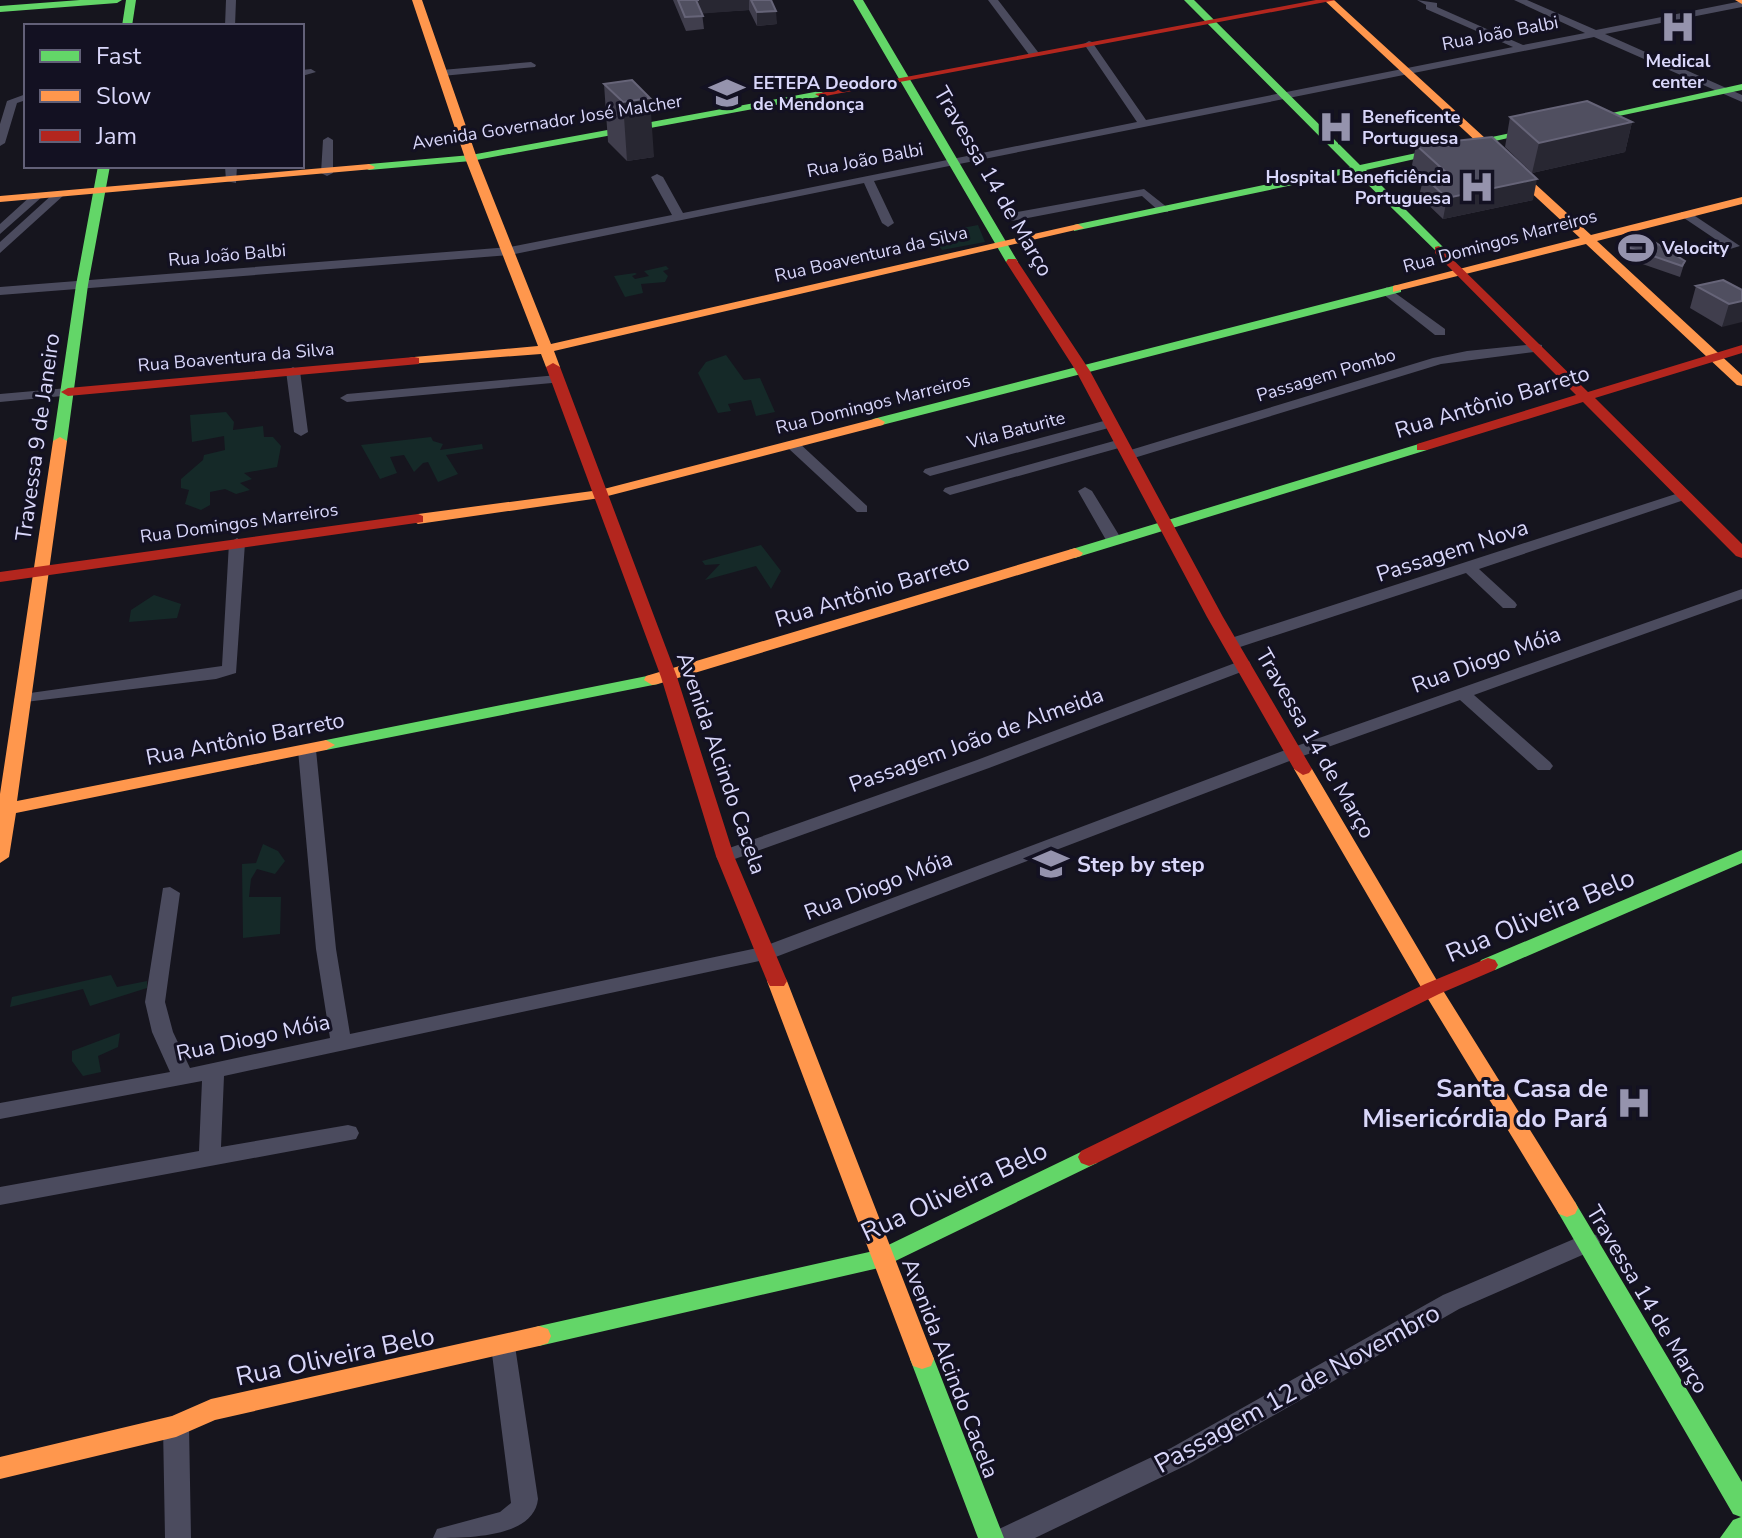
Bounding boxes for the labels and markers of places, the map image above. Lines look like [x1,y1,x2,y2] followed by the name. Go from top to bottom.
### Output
[1659,8,1697,46] hospital icon: Medical center
[1646,49,1711,94] place label: Medical center
[753,71,897,116] place label: EETEPA Deodoro de Mendonça
[708,74,746,112] school or university icon: EETEPA Deodoro de Mendonça
[1362,105,1461,150] place label: Beneficente Portuguesa
[1317,108,1355,146] hospital icon: Beneficente Portuguesa
[1265,165,1451,210] place label: Hospital Beneficiência Portuguesa
[1458,168,1496,206] hospital icon: Hospital Beneficiência Portuguesa
[1617,229,1655,267] sports icon: Velocity
[1661,236,1730,260] place label: Velocity
[1032,845,1070,883] school or university icon: Step by step
[1077,850,1205,880] place label: Step by step
[1362,1071,1608,1136] place label: Santa Casa de Misericórdia do Pará
[1615,1084,1653,1122] hospital icon: Santa Casa de Misericórdia do Pará

